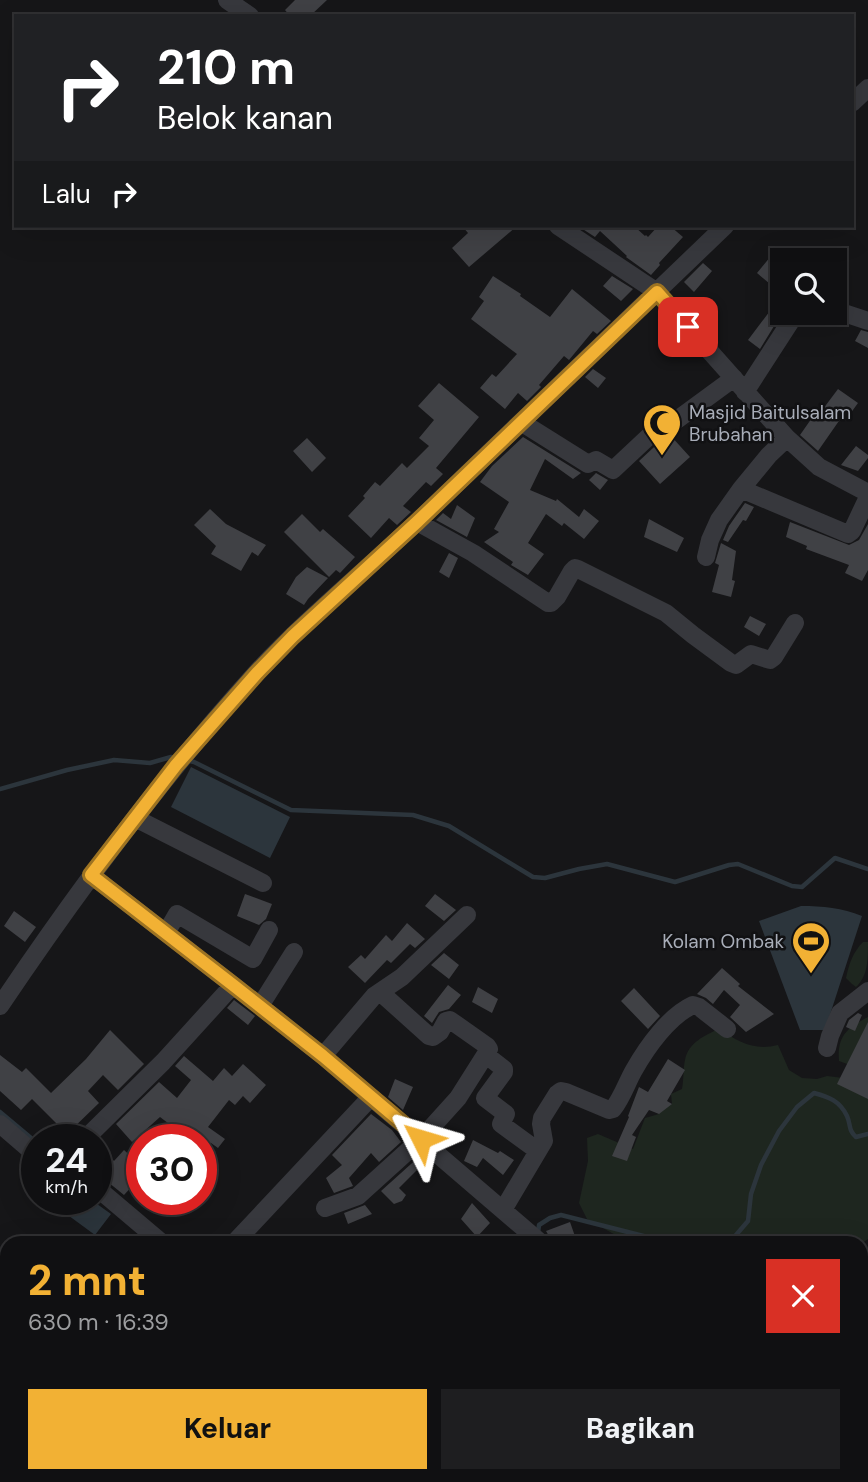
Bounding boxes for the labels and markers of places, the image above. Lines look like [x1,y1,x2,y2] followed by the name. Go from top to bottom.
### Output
[658,297,718,357] pin
[689,400,851,447] place label: Masjid Baitulsalam Brubahan
[641,402,683,457] mosque icon: Masjid Baitulsalam Brubahan
[790,920,832,975] sports icon: Kolam Ombak
[662,929,784,954] place label: Kolam Ombak

